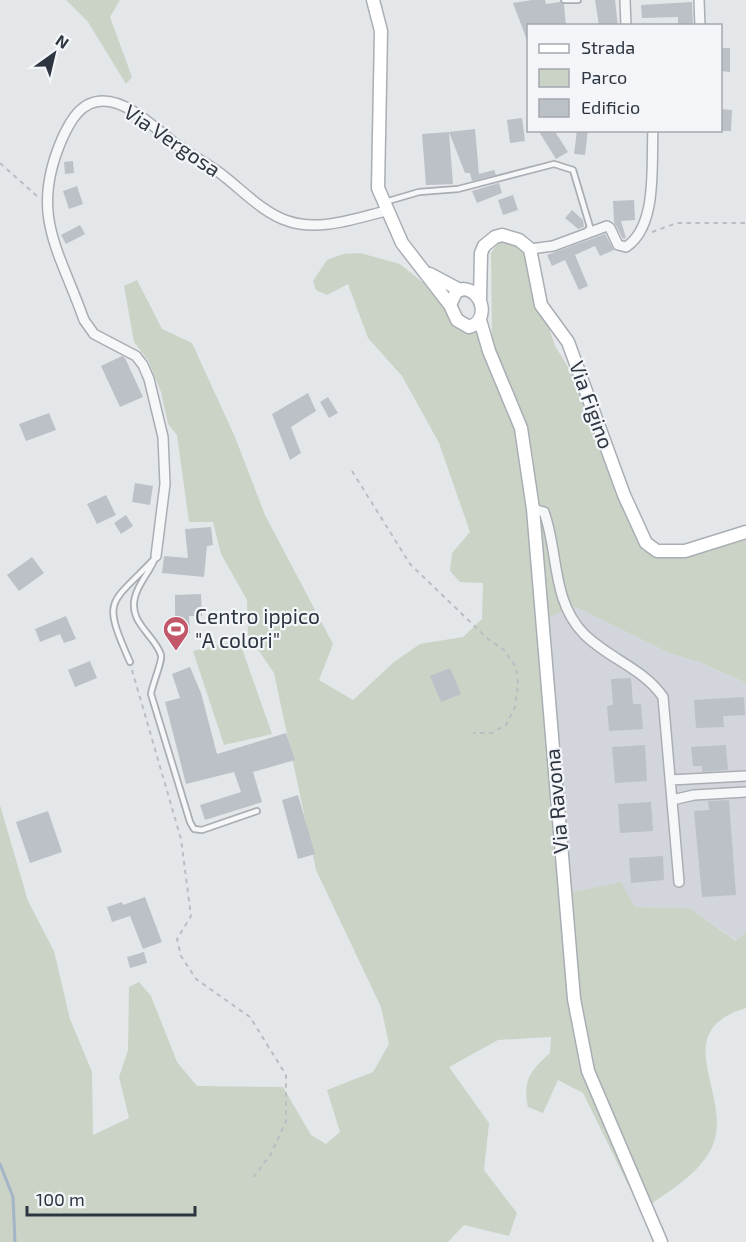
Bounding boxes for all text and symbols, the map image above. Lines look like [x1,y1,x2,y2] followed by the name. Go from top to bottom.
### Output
[24,24,84,84] north arrow
[527,24,722,132] legend
[53,30,73,52] text: N
[581,36,635,58] text: Strada
[581,66,627,88] text: Parco
[581,96,640,118] text: Edificio
[120,98,226,181] street label: Via Vergosa
[565,357,620,452] street label: Via Figino
[195,603,320,652] place label: Centro ippico "A colori"
[161,614,191,652] sports icon: Centro ippico "A colori"
[538,748,573,855] street label: Via Ravona
[27,1179,195,1217] scale bar
[36,1188,85,1210] text: 100 m

